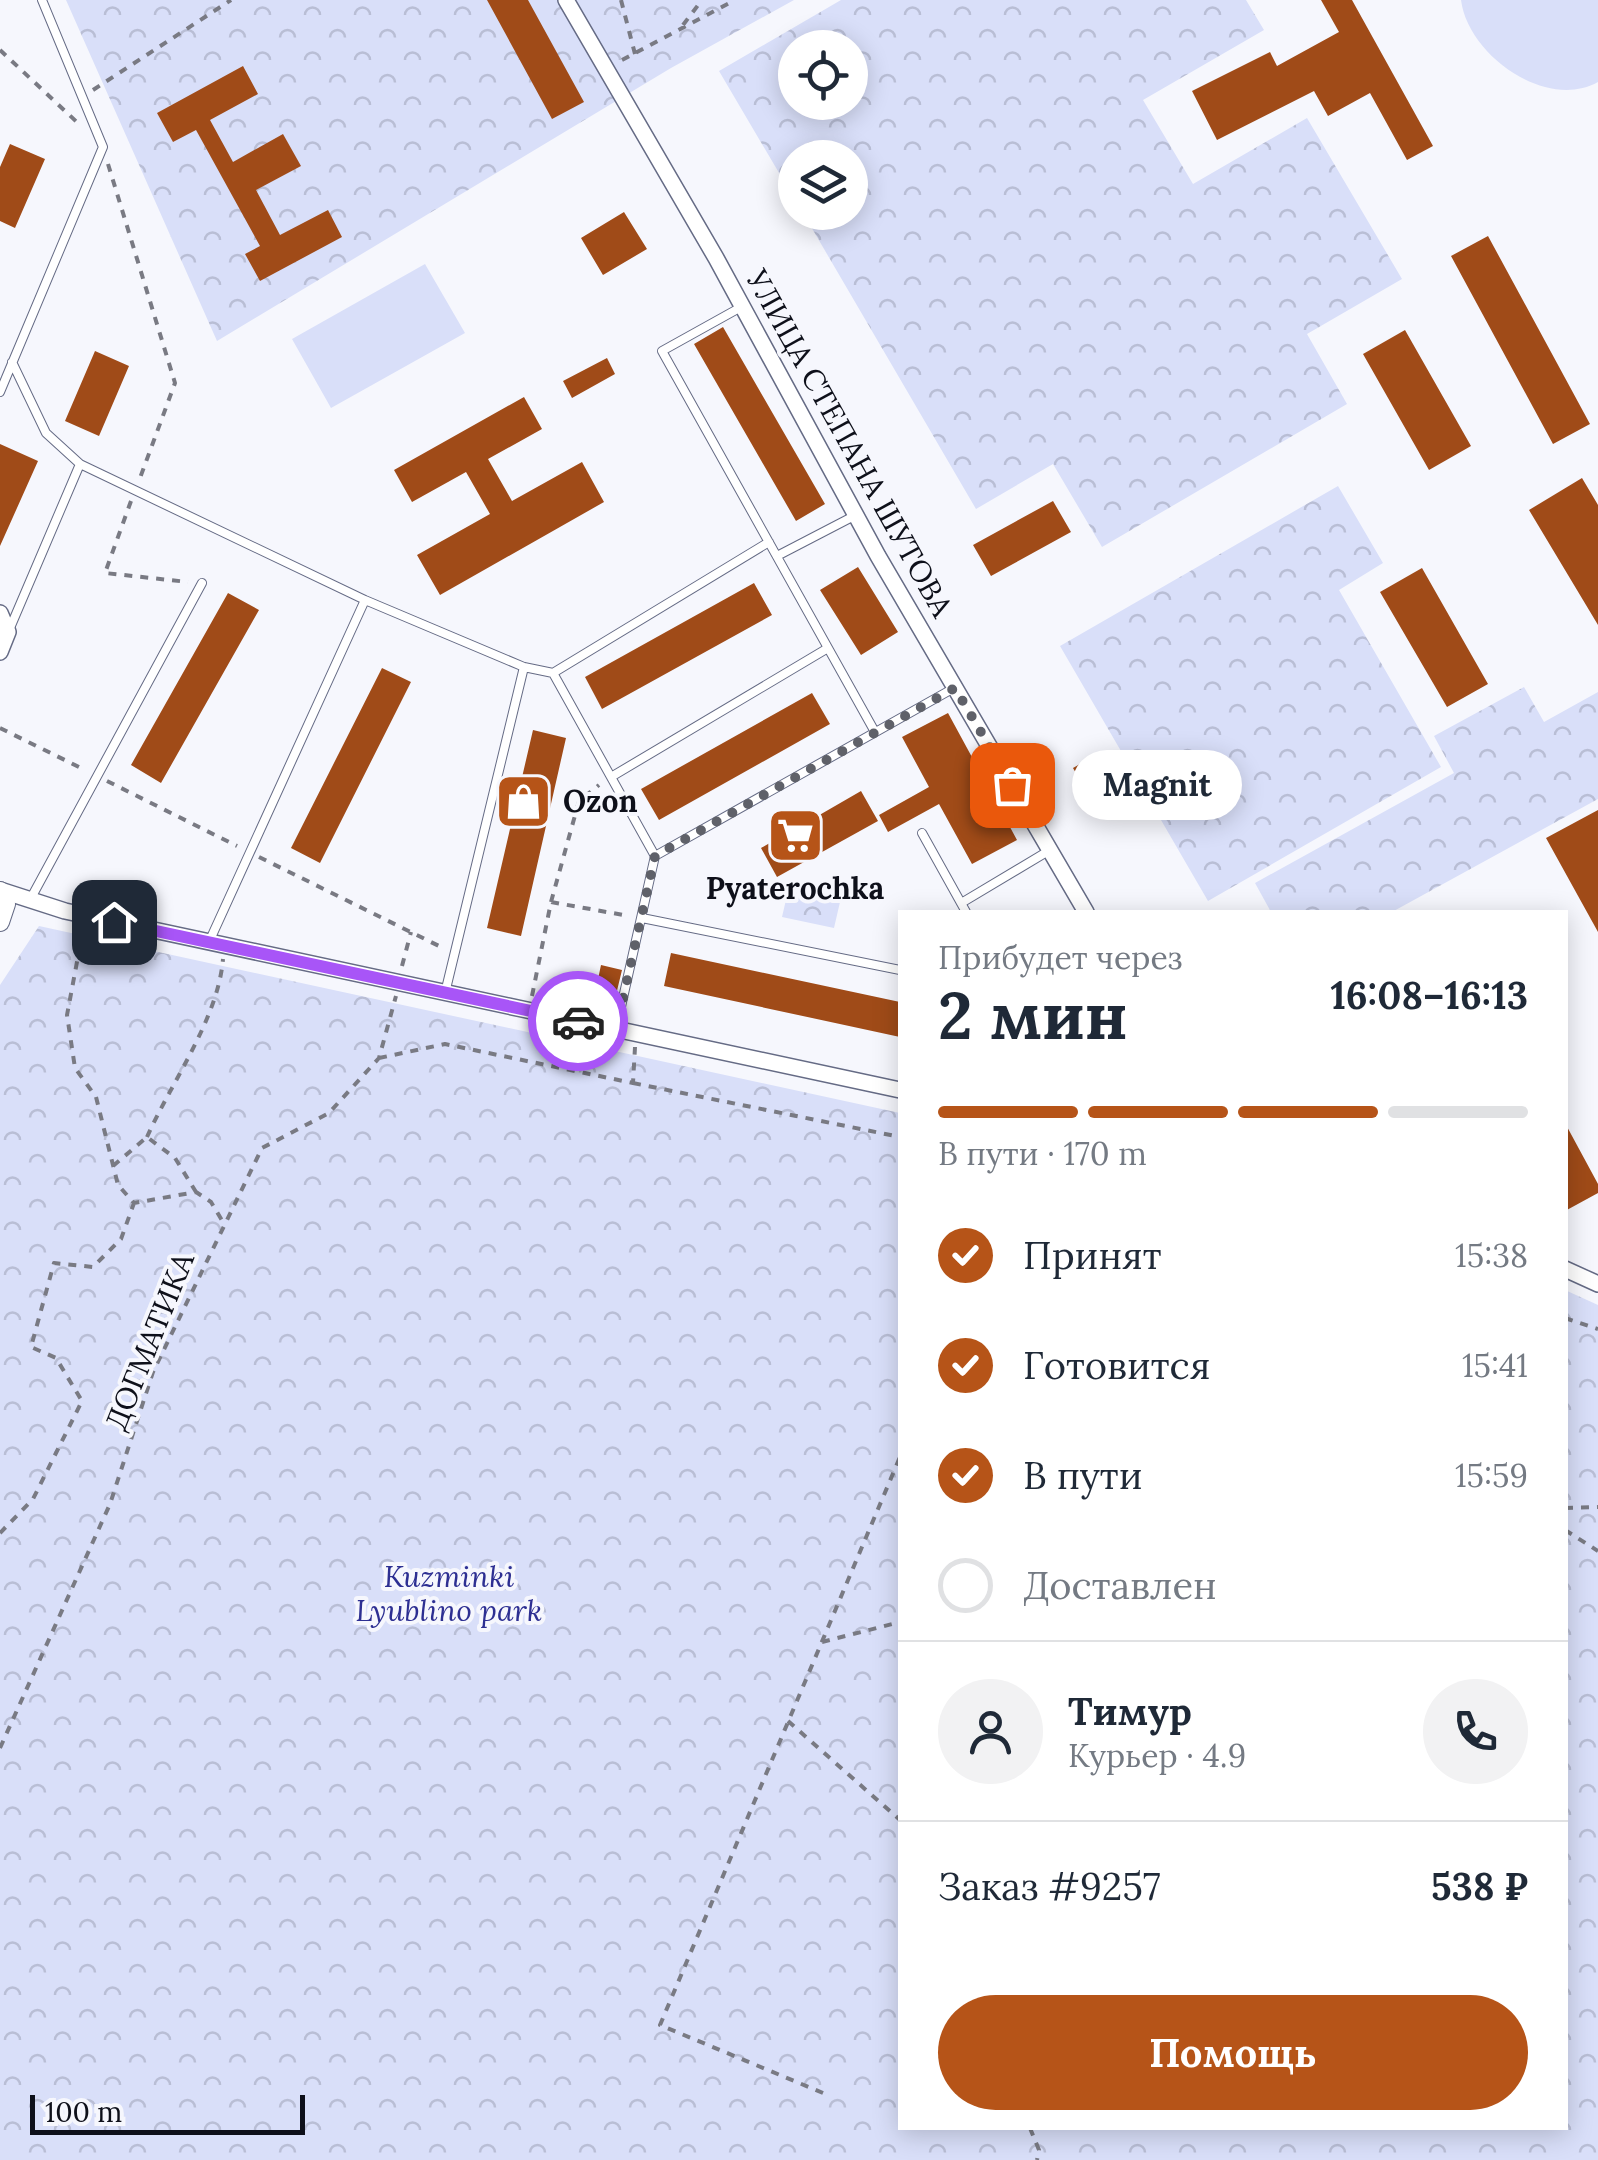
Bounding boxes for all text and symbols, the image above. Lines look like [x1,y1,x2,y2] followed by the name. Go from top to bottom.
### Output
[778,30,868,230] map controls
[778,30,868,120] button: locate
[778,140,868,230] button: layers
[738,262,962,624] street label: УЛИЦА СТЕПАНА ШУТОВА
[970,743,1055,828] pin
[1072,750,1242,820] callout: Magnit
[985,758,1040,813] icon: bag
[1102,764,1212,805] text: Magnit
[494,771,554,831] shop icon: Ozon
[563,782,638,820] place label: Ozon
[765,806,825,866] supermarket icon: Pyaterochka
[706,869,884,908] place label: Pyaterochka
[72,880,157,965] pin
[87,895,142,950] icon: home
[938,937,1182,978] text: Прибудет через
[528,971,628,1071] courier
[1330,971,1528,1019] text: 16:08–16:13
[938,974,1128,1057] text: 2 мин
[551,994,606,1049] icon: car
[938,1133,1147,1174] text: В пути · 170 m
[938,1228,993,1283] icon: check
[1023,1231,1162,1279] text: Принят
[1455,1235,1528,1276] text: 15:38
[96,1245,202,1436] street label: ДОГМАТИКА
[938,1338,993,1393] icon: check
[1023,1341,1210,1389] text: Готовится
[1462,1345,1528,1386] text: 15:41
[938,1448,993,1503] icon: check
[1023,1451,1142,1499] text: В пути
[1455,1455,1528,1496] text: 15:59
[356,1557,542,1629] park label: Kuzminki Lyublino park
[1023,1561,1217,1609] text: Доставлен
[938,1679,1043,1784] button: person
[1423,1679,1528,1784] button: phone
[1068,1687,1192,1735] text: Тимур
[1068,1735,1246,1776] text: Курьер · 4.9
[938,1862,1161,1910] text: Заказ #9257
[1431,1862,1528,1910] text: 538 ₽
[938,1995,1528,2110] button: Помощь
[30,2090,305,2134] scale bar
[45,2094,122,2130] text: 100 m

